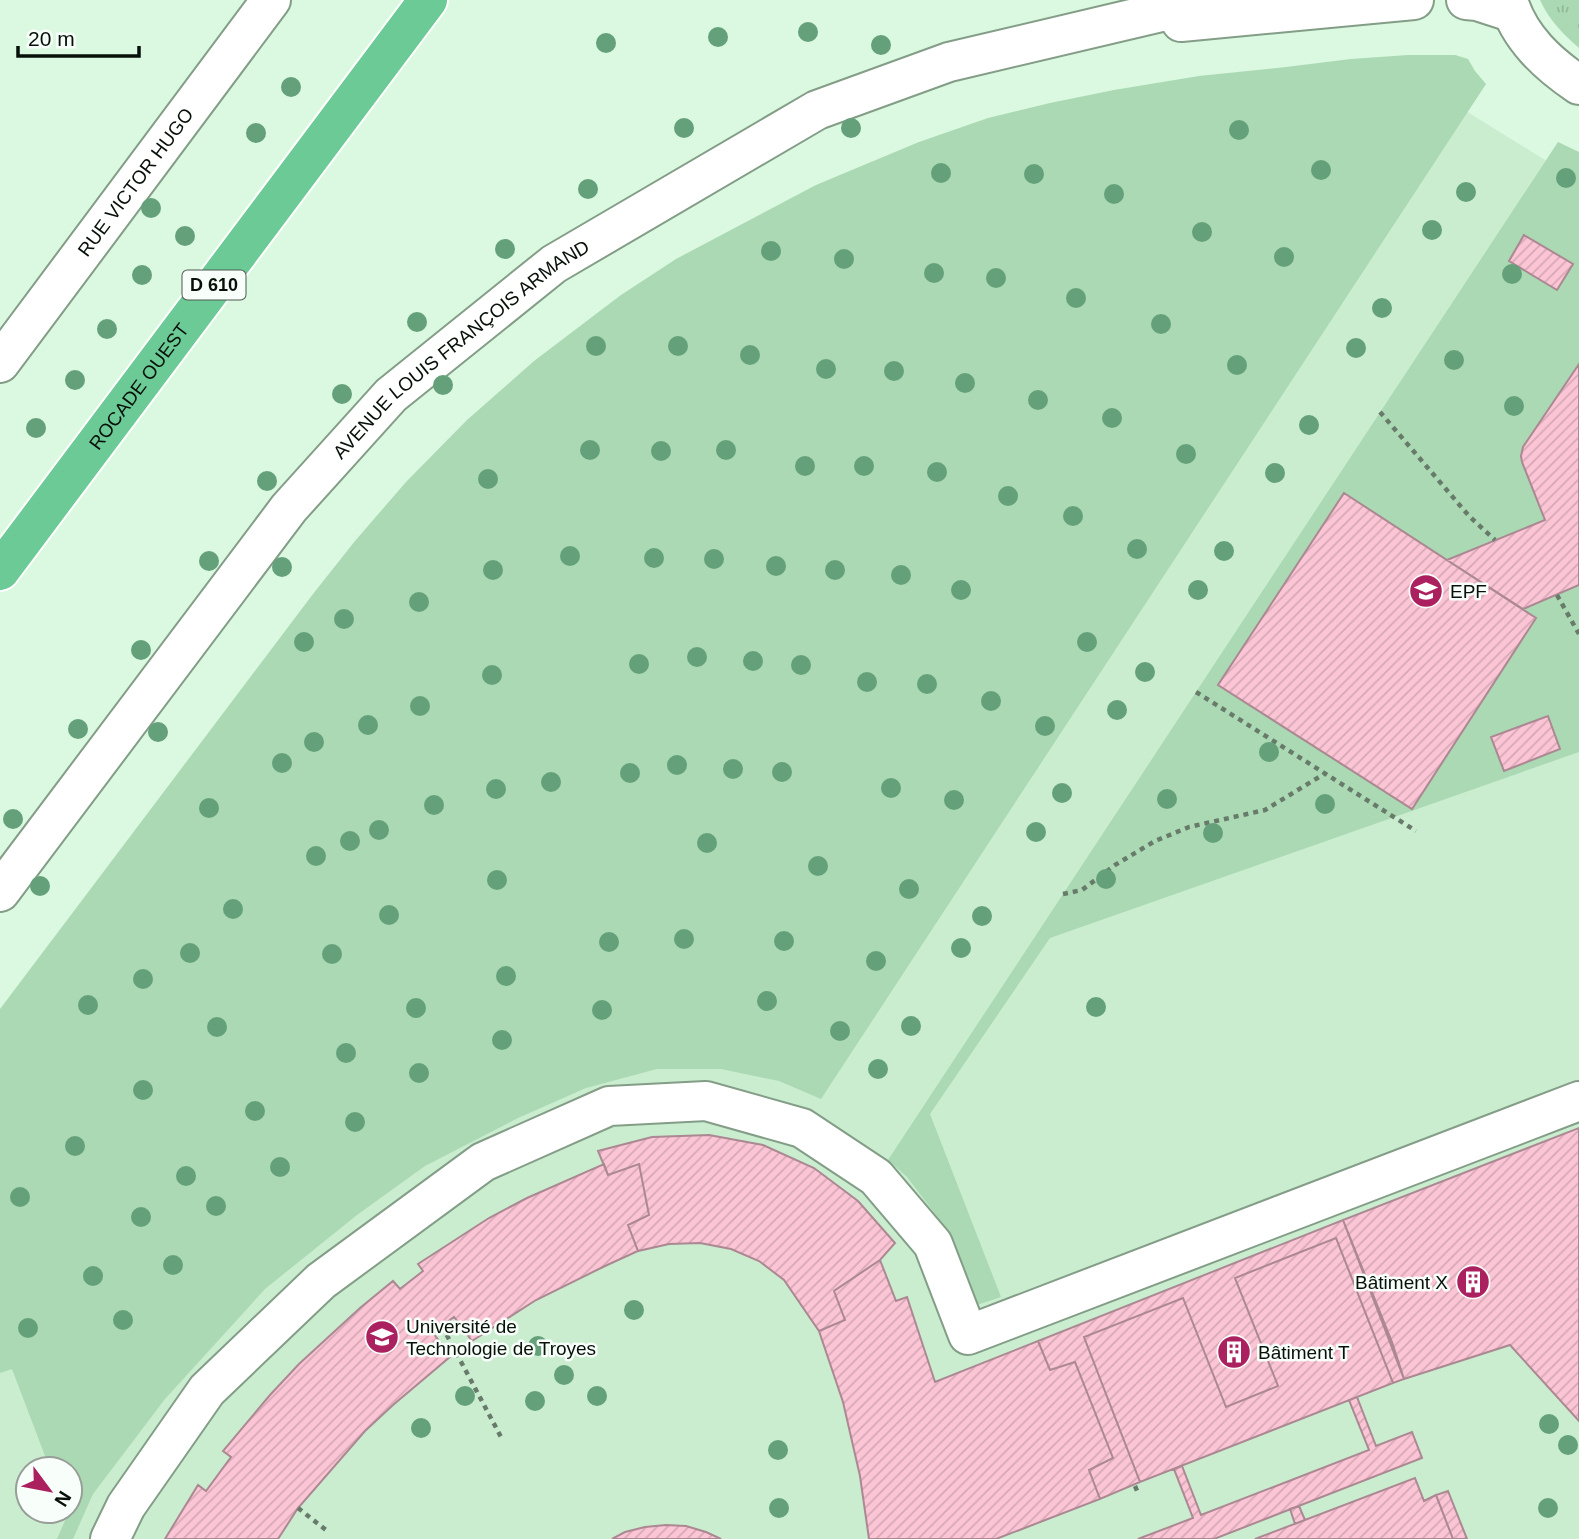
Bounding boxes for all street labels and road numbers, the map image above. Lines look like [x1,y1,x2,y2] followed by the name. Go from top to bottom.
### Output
[74,104,198,260] street label: RUE VICTOR HUGO
[329,236,593,463] street label: AVENUE LOUIS FRANÇOIS ARMAND
[182,270,246,300] road number: D 610
[85,319,193,454] street label: ROCADE OUEST

